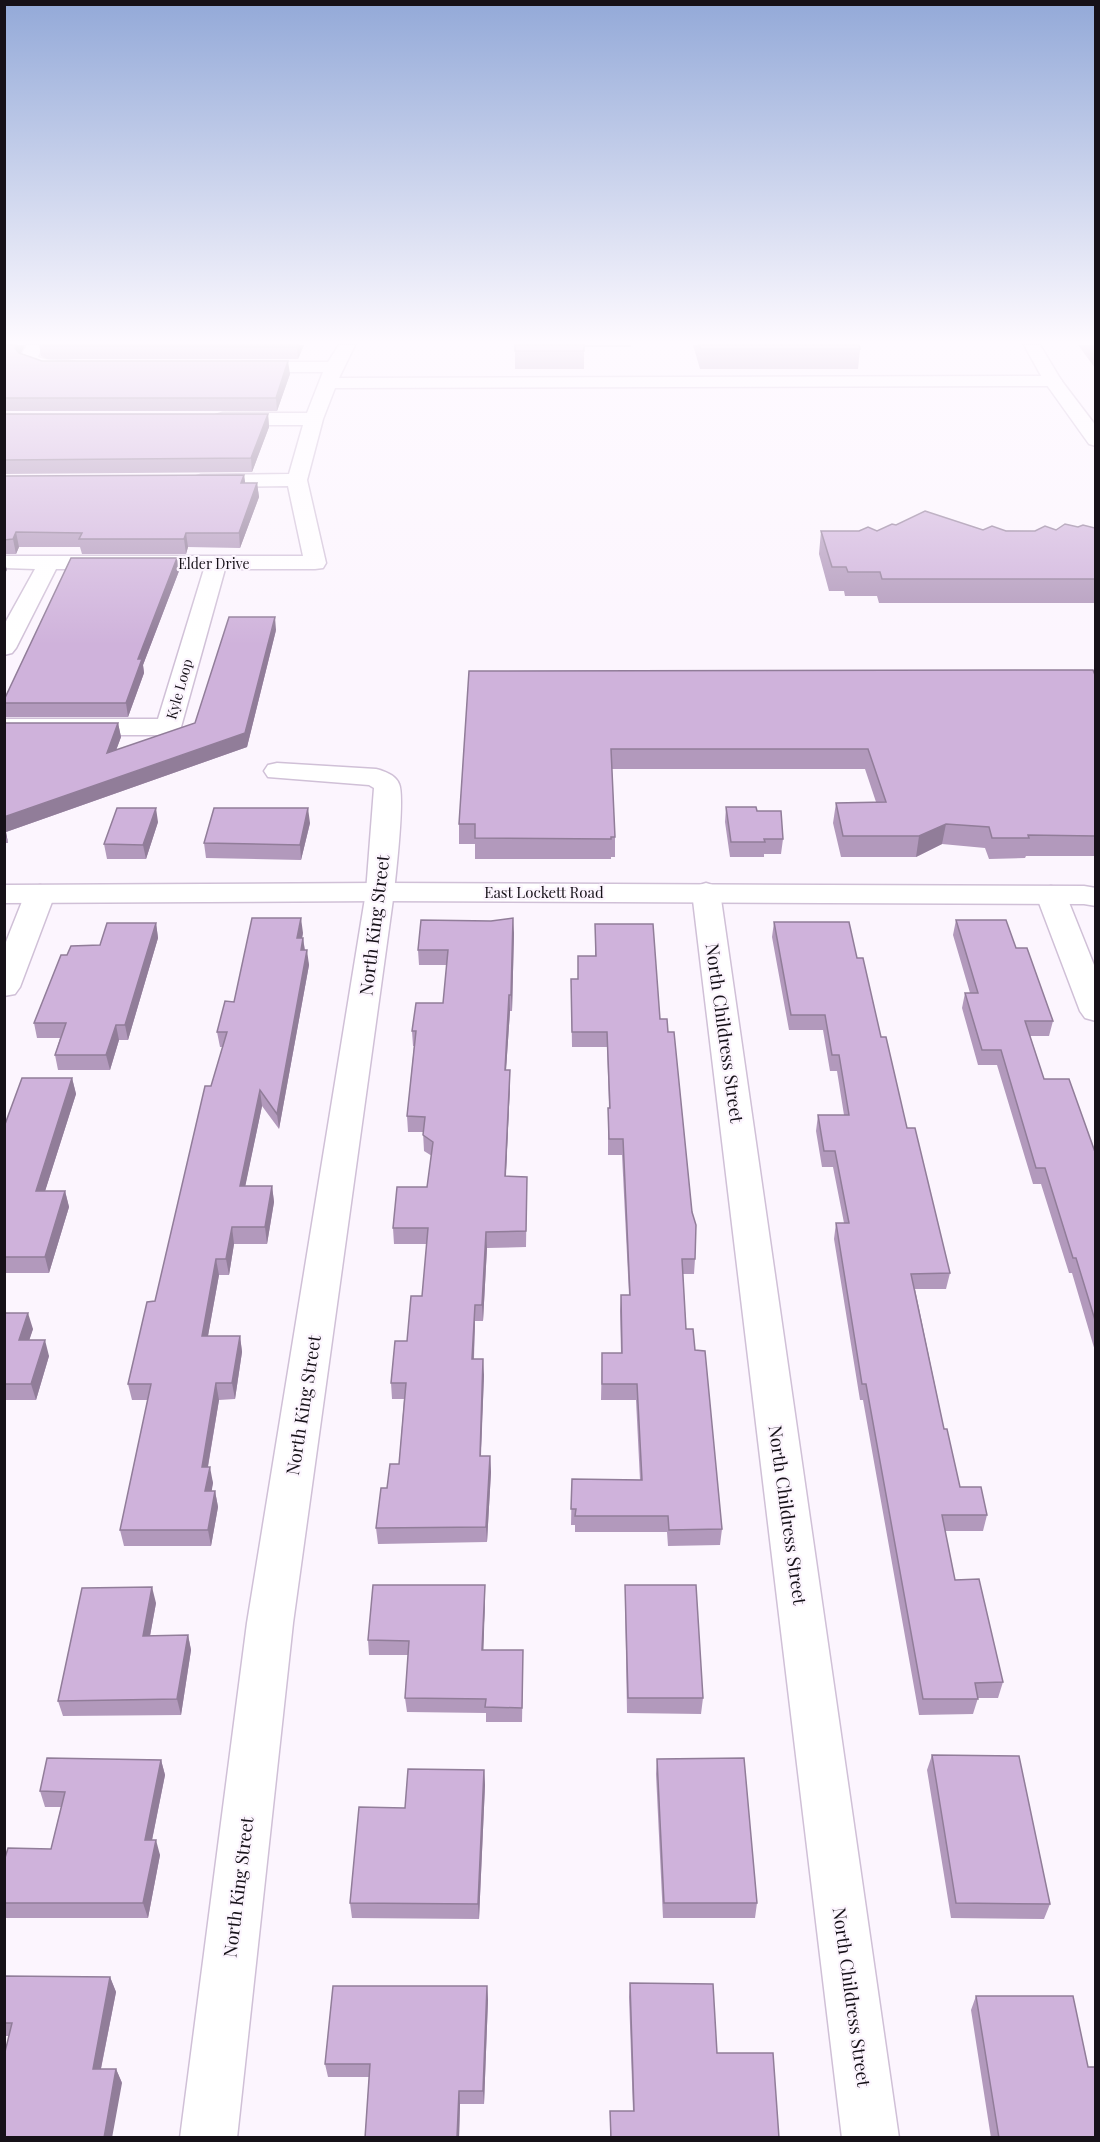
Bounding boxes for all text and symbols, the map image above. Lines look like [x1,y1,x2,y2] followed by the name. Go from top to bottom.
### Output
[178,554,250,573] street label: Elder Drive
[161,657,197,721] street label: Kyle Loop
[353,853,395,997] street label: North King Street
[484,882,604,902] street label: East Lockett Road
[701,942,750,1125] street label: North Childress Street
[280,1333,326,1477] street label: North King Street
[764,1424,813,1607] street label: North Childress Street
[217,1815,259,1959] street label: North King Street
[828,1906,877,2089] street label: North Childress Street

